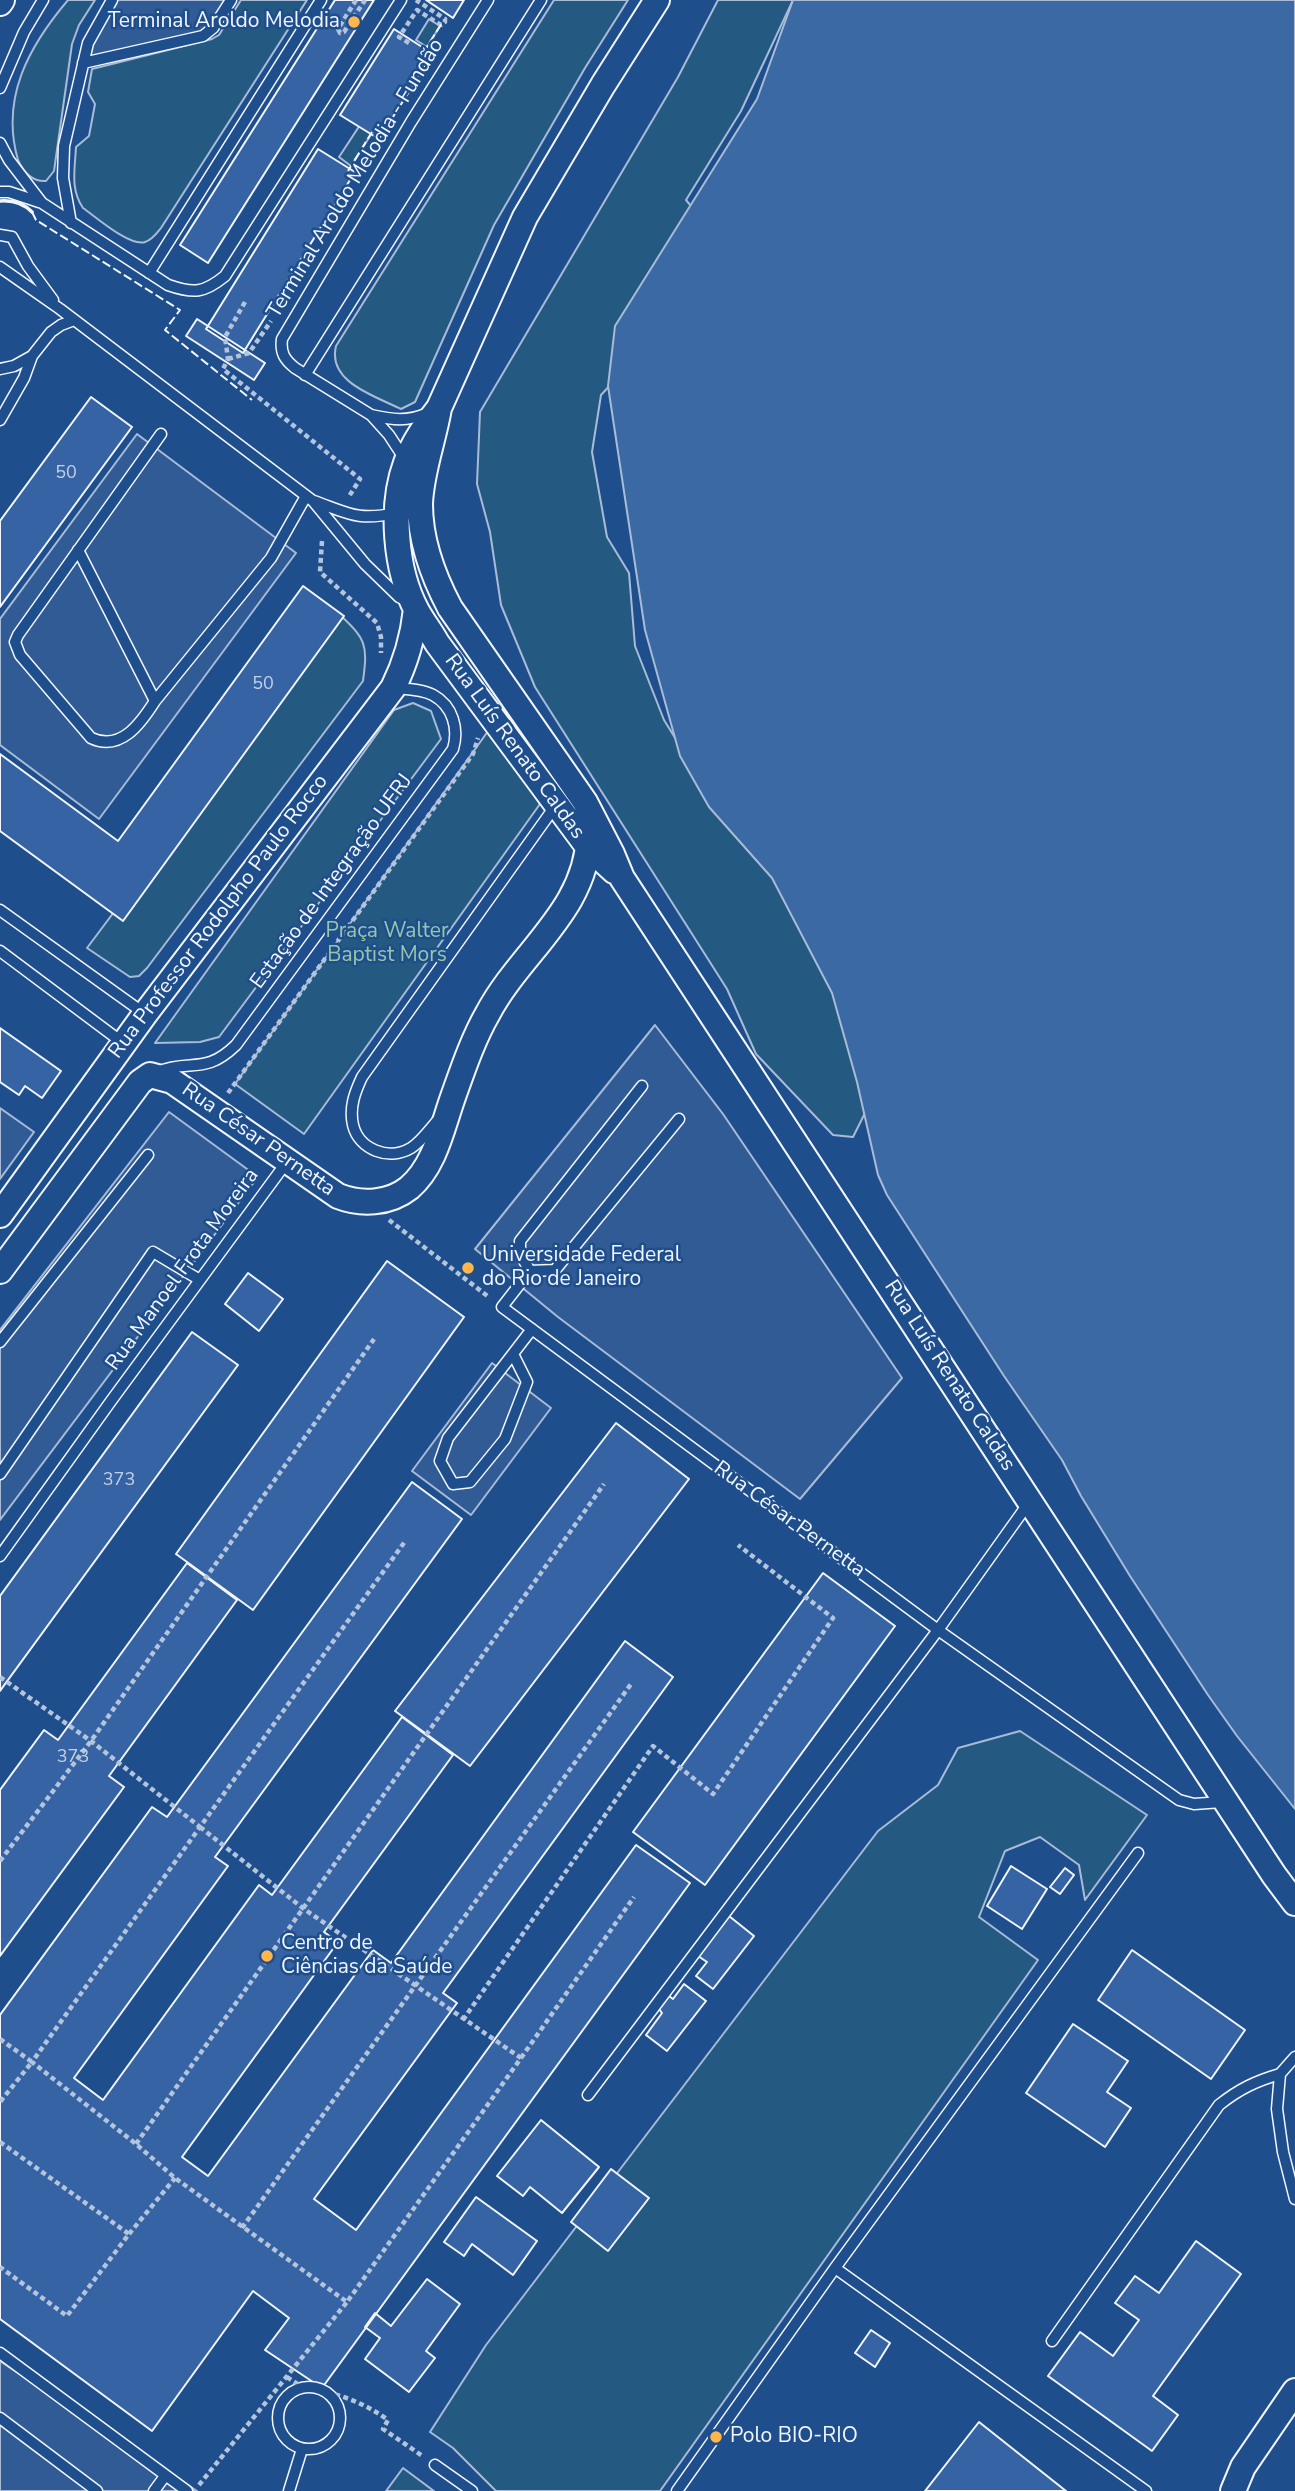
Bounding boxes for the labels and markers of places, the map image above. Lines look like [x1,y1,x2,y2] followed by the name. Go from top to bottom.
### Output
[108,9,340,35] place label: Terminal Aroldo Melodia
[346,14,362,30] marker: Terminal Aroldo Melodia
[482,1243,681,1293] place label: Universidade Federal do Rio de Janeiro
[460,1260,476,1276] marker: Universidade Federal do Rio de Janeiro
[281,1931,452,1981] place label: Centro de Ciências da Saúde
[259,1948,275,1964] marker: Centro de Ciências da Saúde
[730,2424,858,2450] place label: Polo BIO-RIO
[708,2429,724,2445] marker: Polo BIO-RIO

